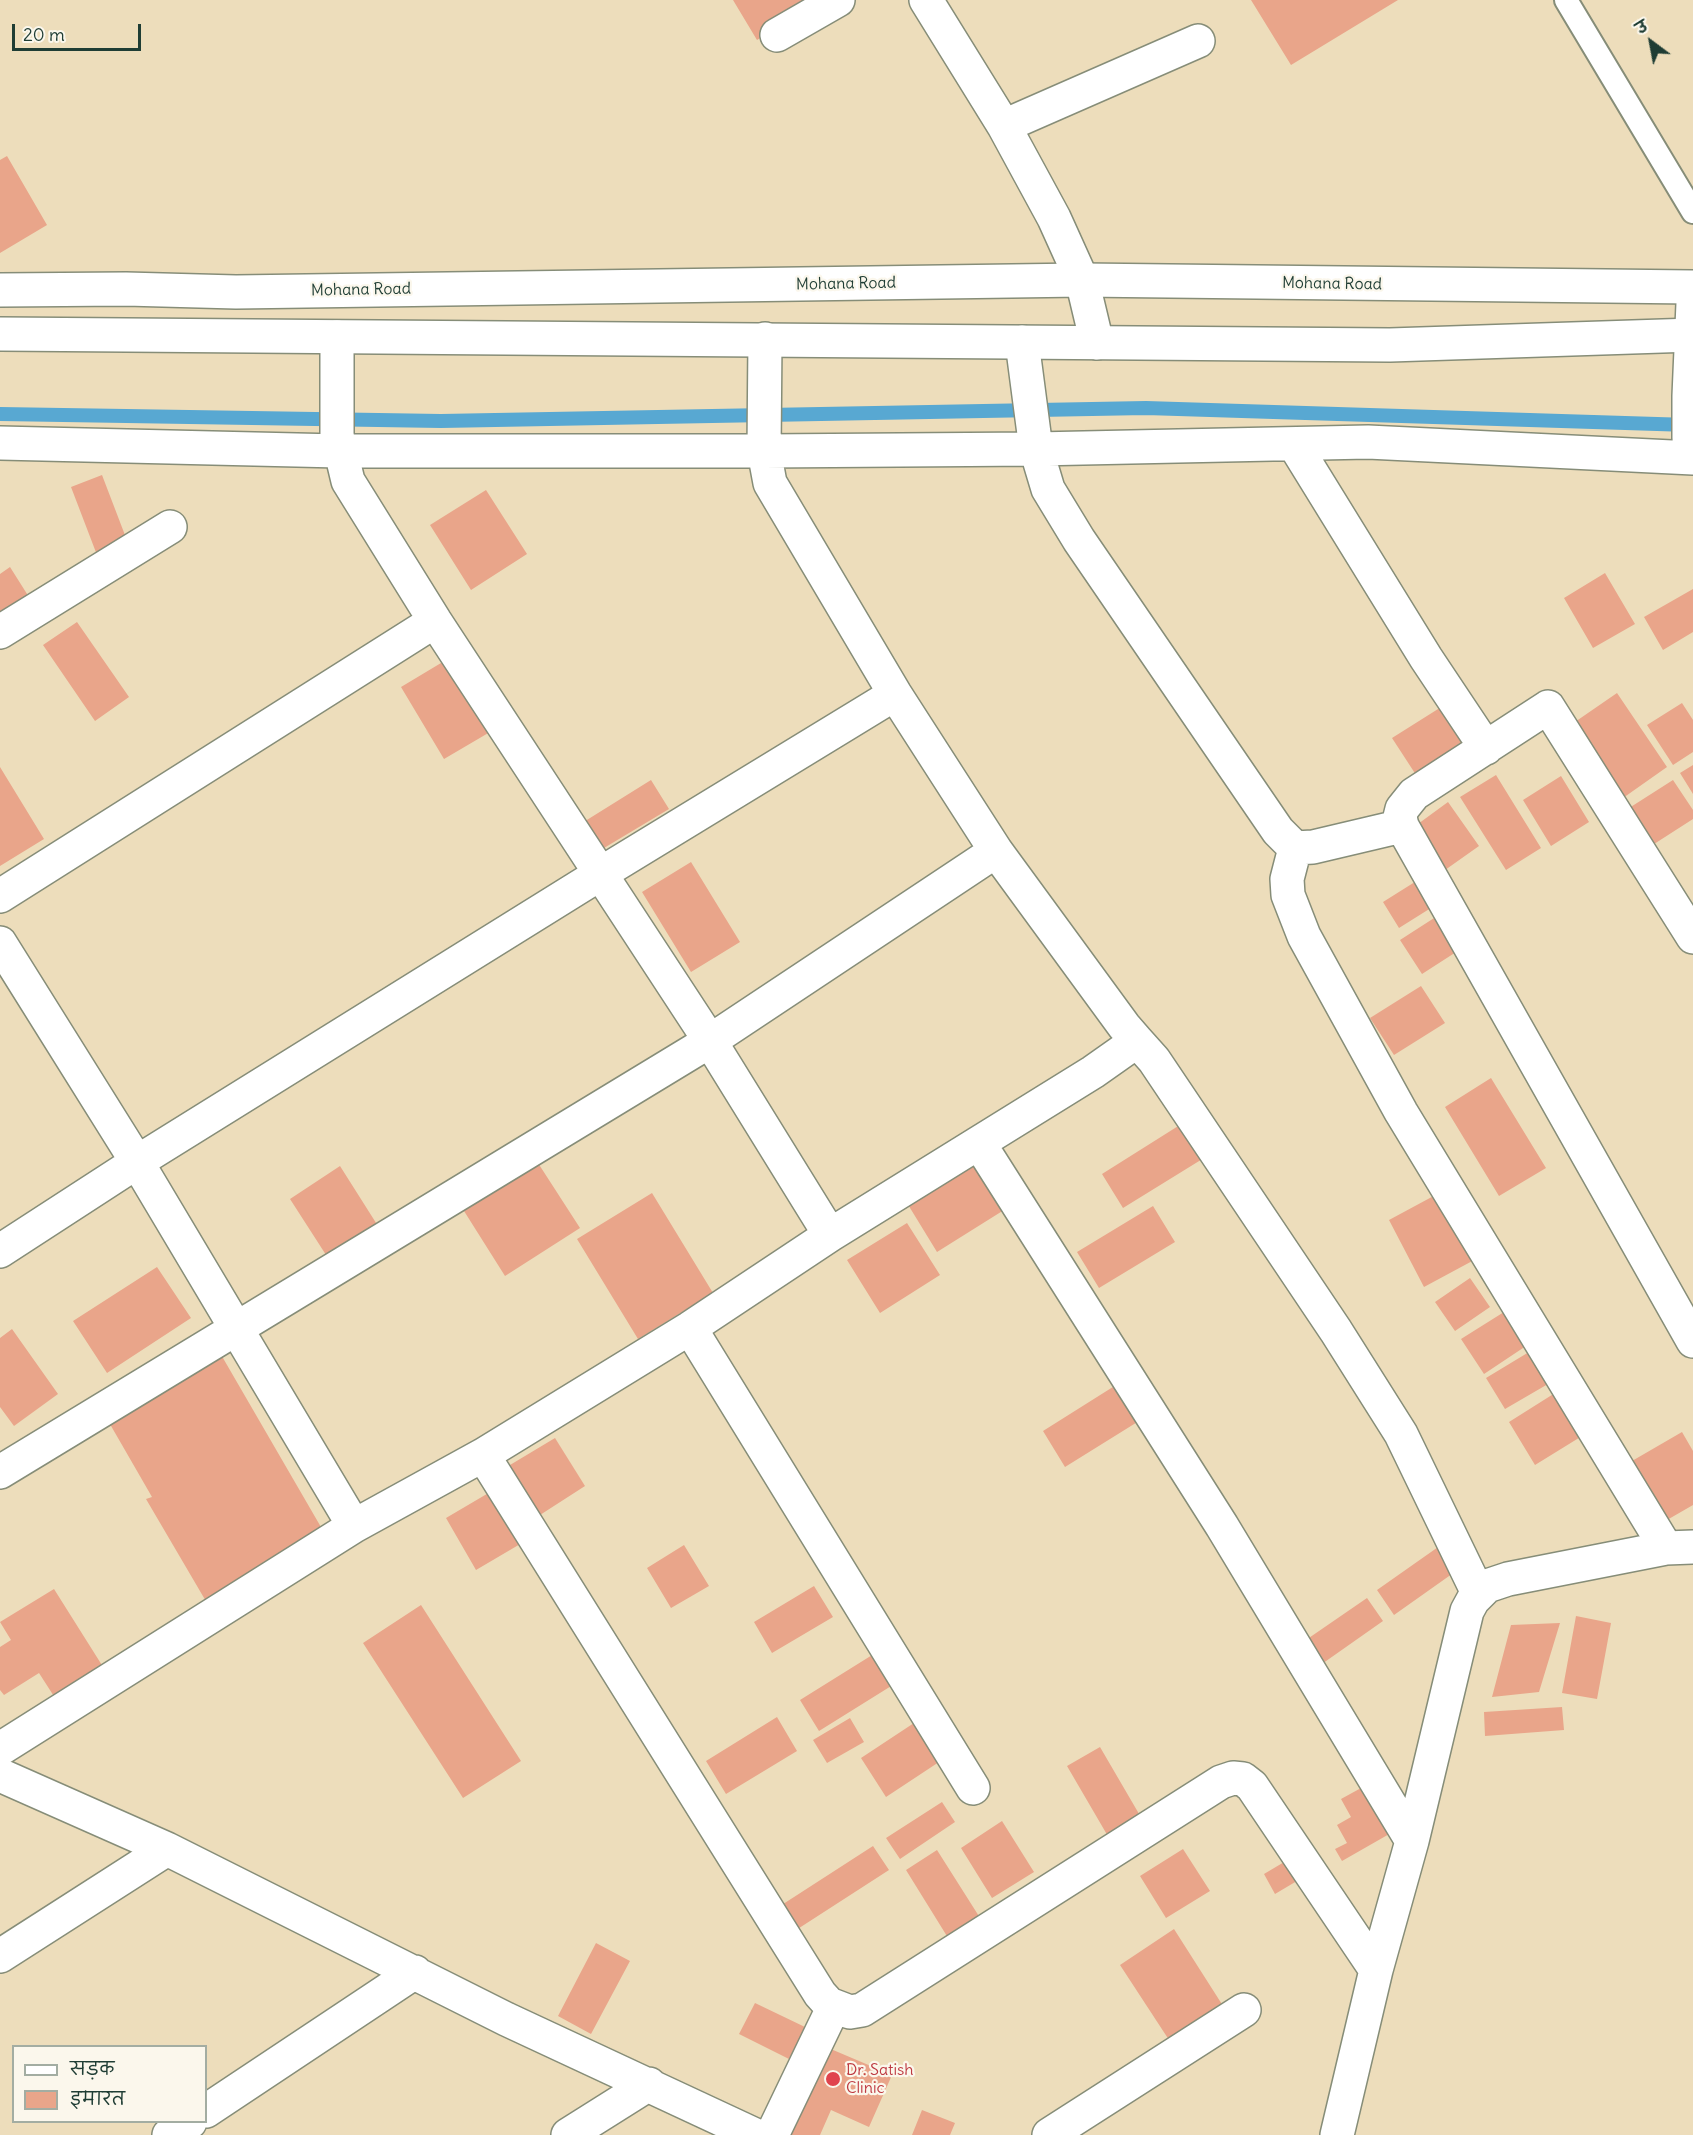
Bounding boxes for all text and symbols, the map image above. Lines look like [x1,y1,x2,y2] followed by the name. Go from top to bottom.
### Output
[15,12,144,50] scale bar
[1621,12,1681,72] north arrow
[1632,15,1651,38] text: उ
[23,23,65,46] text: 20 m
[796,274,896,294] street label: Mohana Road
[1282,274,1382,294] street label: Mohana Road
[311,280,411,300] street label: Mohana Road
[12,2045,207,2123] legend
[70,2057,114,2080] text: सड़क
[846,2060,914,2098] place label: Dr. Satish Clinic
[824,2070,842,2088] marker: Dr. Satish Clinic
[70,2087,125,2110] text: इमारत

